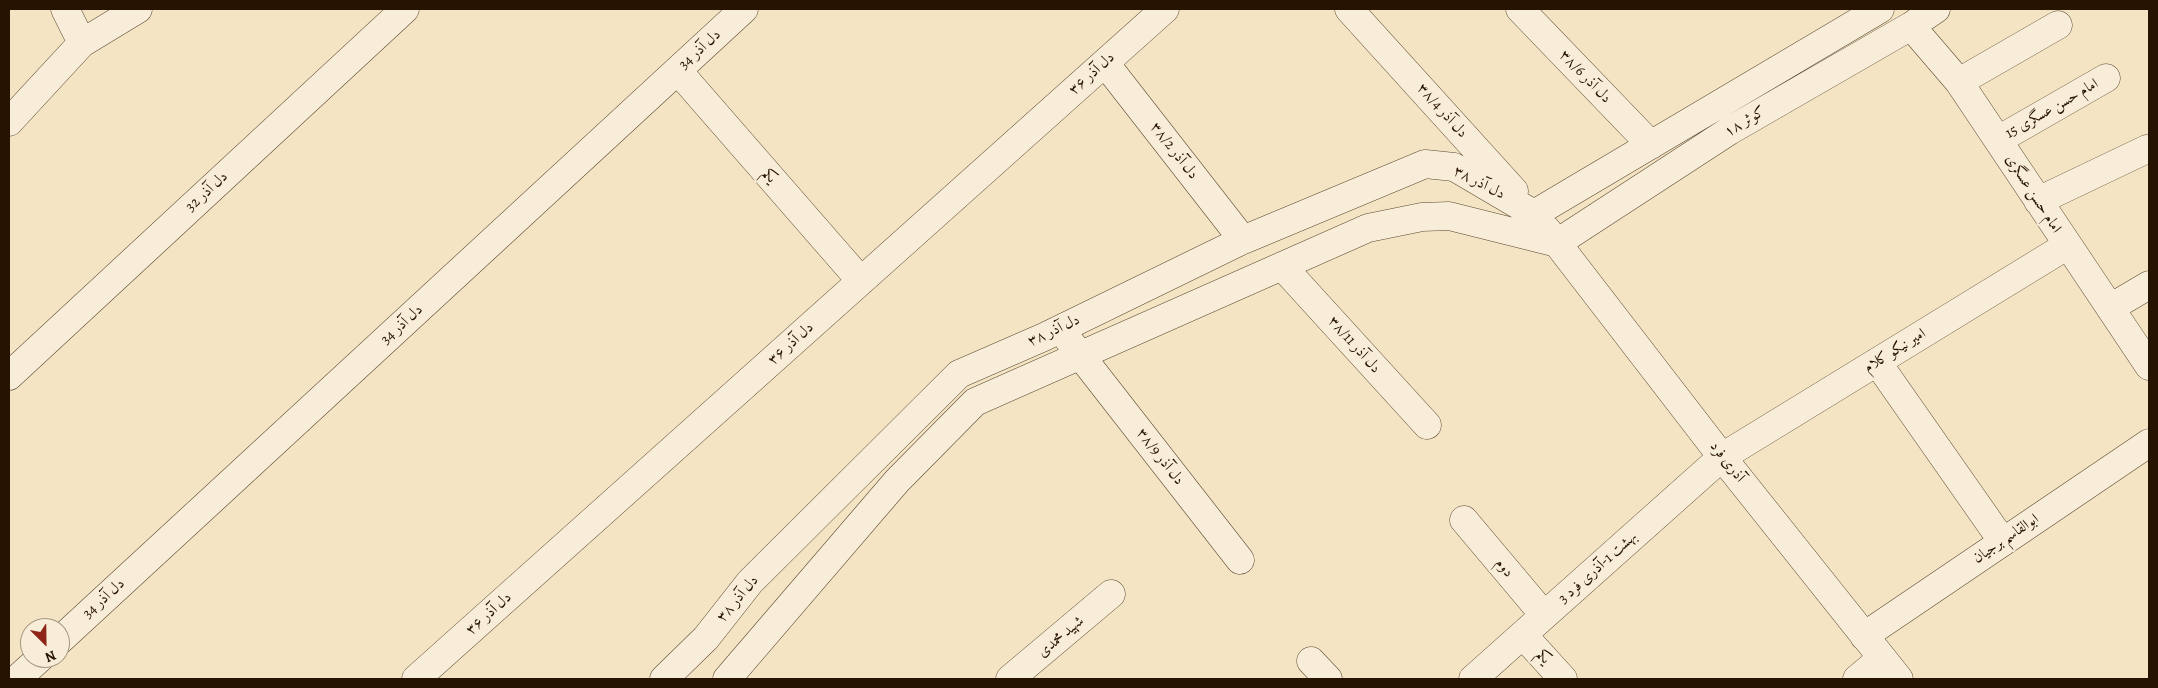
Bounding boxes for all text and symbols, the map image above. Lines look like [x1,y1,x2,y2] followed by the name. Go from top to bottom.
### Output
[675,26,725,74] street label: دل آذر 34
[1555,47,1615,107] street label: دل آذر ۳۸/6
[1065,49,1119,99] street label: دل آذر ۳۶
[2002,75,2102,143] street label: امام حسن عسگری 15
[1413,80,1471,142] street label: دل آذر ۳۸/4
[1721,103,1769,141] street label: کوثر ۱۸
[1146,119,1202,183] street label: دل آذر ۳۸/2
[2001,151,2065,237] street label: امام حسن عسگری
[1450,162,1508,204] street label: دل آذر ۳۸
[758,165,780,187] street label: یکم
[182,168,232,216] street label: دل آذر 32
[377,301,427,349] street label: دل آذر 34
[1025,311,1083,351] street label: دل آذر ۳۸
[1324,313,1384,377] street label: دل آذر ۳۸/11
[764,319,818,369] street label: دل آذر ۳۶
[1861,325,1929,377] street label: امیر نیکو کلام
[1132,425,1188,489] street label: دل آذر ۳۸/9
[1706,438,1748,486] street label: آذری فرد
[1970,510,2042,568] street label: ابوالقاسم برجیان
[1555,528,1641,608] street label: بهشت 1-آذری فرد 3
[1491,555,1517,581] street label: دوم
[713,572,763,626] street label: دل آذر ۳۸
[79,575,129,623] street label: دل آذر 34
[462,589,516,639] street label: دل آذر ۳۶
[1034,612,1088,662] street label: شهید محمدی
[20,618,70,668] north arrow
[42,646,59,667] text: N
[1532,646,1554,668] street label: یکم

